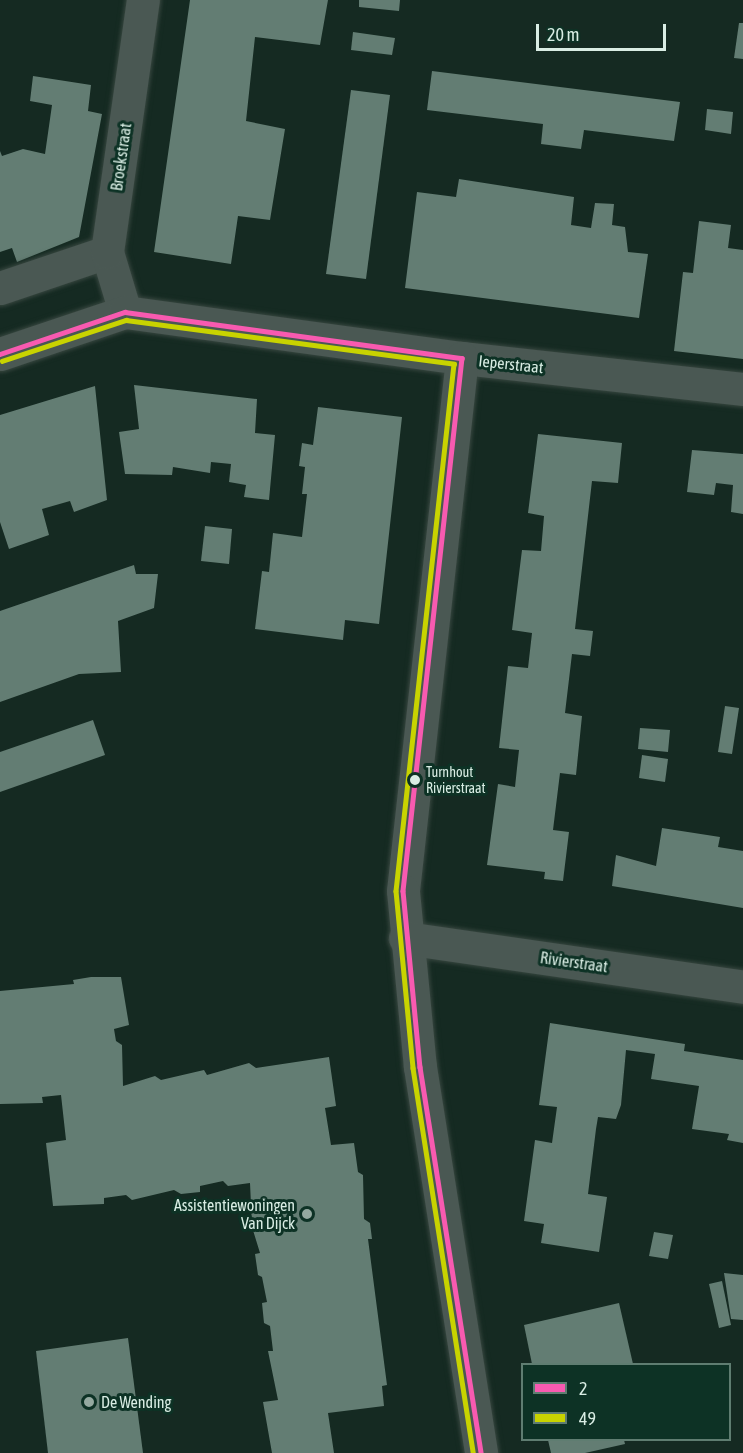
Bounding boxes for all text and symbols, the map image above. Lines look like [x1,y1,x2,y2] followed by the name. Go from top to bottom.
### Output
[539,12,670,50] scale bar
[547,24,579,45] text: 20 m
[107,122,135,192] street label: Broekstraat
[478,351,544,377] street label: Ieperstraat
[426,764,486,796] place label: Turnhout Rivierstraat
[409,774,421,786] marker: Turnhout Rivierstraat
[539,948,609,976] street label: Rivierstraat
[174,1195,295,1233] place label: Assistentiewoningen Van Dijck
[300,1207,314,1221] marker: Assistentiewoningen Van Dijck
[521,1363,731,1441] legend
[579,1378,587,1399] text: 2
[101,1392,171,1412] place label: De Wending
[82,1395,96,1409] marker: De Wending
[579,1408,596,1429] text: 49

